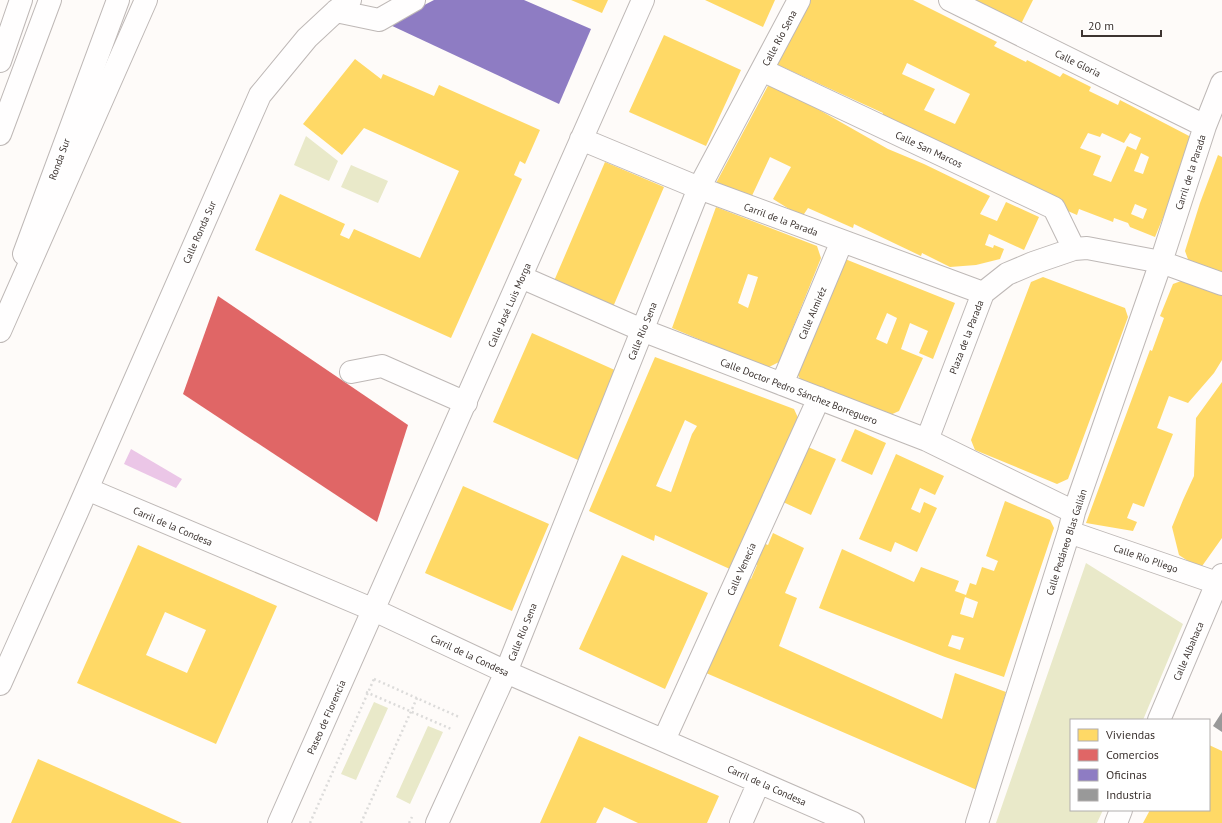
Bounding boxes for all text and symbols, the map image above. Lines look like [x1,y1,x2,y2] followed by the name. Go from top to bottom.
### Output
[759,8,800,68] street label: Calle Río Sena
[1082,12,1161,38] scale bar
[1088,18,1114,33] text: 20 m
[1053,47,1103,80] street label: Calle Gloria
[893,128,964,171] street label: Calle San Marcos
[1172,133,1209,211] street label: Carril de la Parada
[46,136,73,182] street label: Ronda Sur
[180,198,219,266] street label: Calle Ronda Sur
[742,200,820,239] street label: Carril de la Parada
[485,261,534,350] street label: Calle José Luis Morga
[795,285,829,342] street label: Calle Almiréz
[946,298,987,376] street label: Plaza de la Parada
[625,300,660,362] street label: Calle Río Sena
[718,355,879,428] street label: Calle Doctor Pedro Sánchez Borreguero
[1043,487,1090,597] street label: Calle Pedáneo Blas Galián
[131,504,215,549] street label: Carril de la Condesa
[724,541,759,598] street label: Calle Venecia
[1112,541,1180,576] street label: Calle Río Pliego
[505,601,540,663] street label: Calle Río Sena
[1170,620,1207,683] street label: Calle Albahaca
[428,632,511,679] street label: Carril de la Condesa
[304,678,349,756] street label: Paseo de Florencia
[1070,719,1210,811] legend
[1105,727,1155,742] text: Viviendas
[1106,747,1159,762] text: Comercios
[725,762,808,809] street label: Carril de la Condesa
[1106,767,1147,782] text: Oficinas
[1106,787,1151,802] text: Industria

